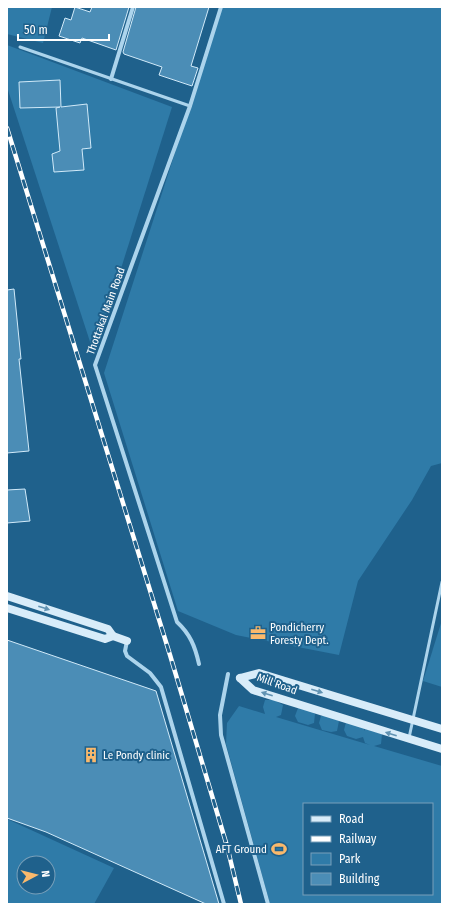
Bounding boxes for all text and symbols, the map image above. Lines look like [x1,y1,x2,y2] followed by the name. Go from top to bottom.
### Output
[18,16,109,42] scale bar
[24,23,48,37] text: 50 m
[84,266,128,356] street label: Thottakal Main Road
[38,605,50,611] one-way arrow
[270,621,329,647] place label: Pondicherry Foresty Dept.
[249,624,267,642] office icon: Pondicherry Foresty Dept.
[255,671,299,697] street label: Mill Road
[312,688,324,694] one-way arrow
[261,691,273,697] one-way arrow
[385,730,397,736] one-way arrow
[82,746,100,764] building icon: Le Pondy clinic
[103,749,170,762] place label: Le Pondy clinic
[303,803,433,895] legend
[339,812,364,826] text: Road
[339,832,377,846] text: Railway
[270,840,288,858] sports icon: AFT Ground
[216,843,267,856] place label: AFT Ground
[339,852,361,866] text: Park
[16,855,56,895] north arrow
[39,870,52,878] text: N
[339,872,380,886] text: Building

